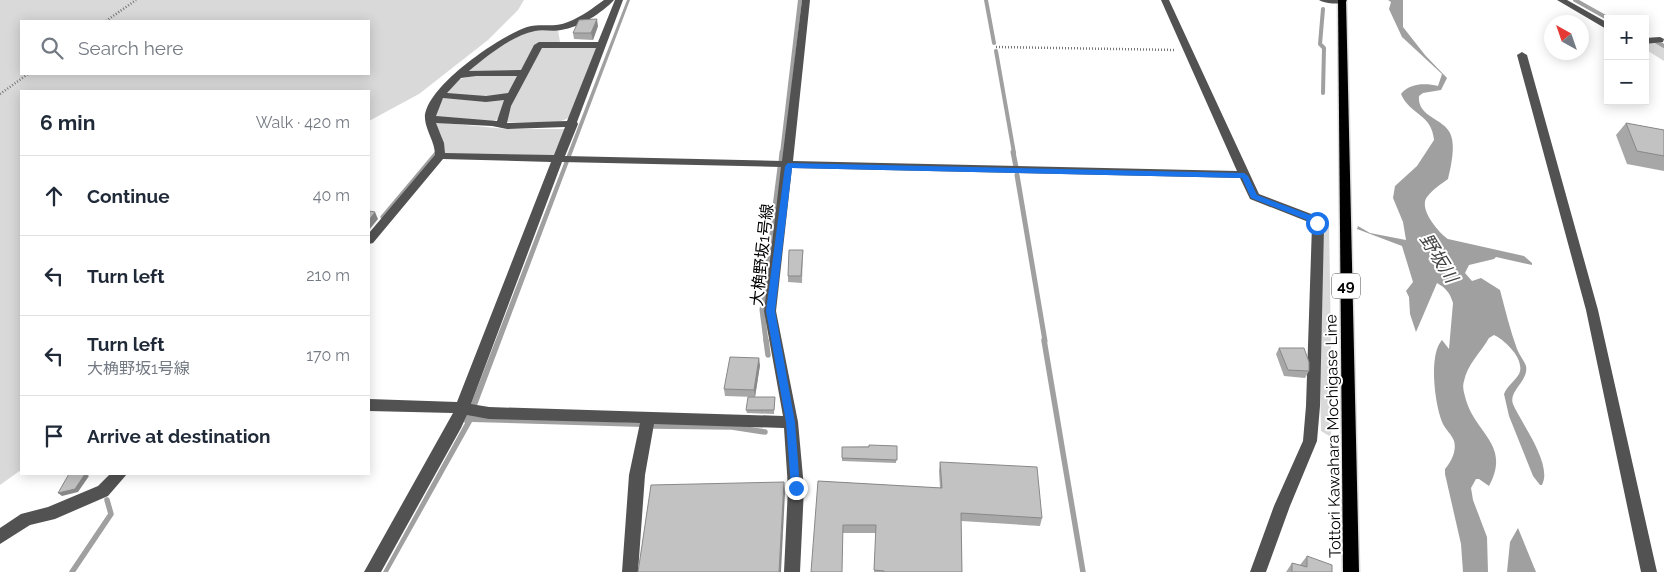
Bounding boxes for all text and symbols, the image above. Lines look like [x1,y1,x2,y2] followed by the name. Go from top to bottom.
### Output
[1544,15,1589,60] north arrow
[1604,15,1649,105] map controls
[1604,15,1649,60] button: +
[20,20,370,75] search box
[38,34,66,62] icon: search
[78,37,184,59] text: Search here
[1604,60,1649,105] button: −
[40,110,95,135] text: 6 min
[256,113,350,132] text: Walk · 420 m
[40,182,68,210] icon: ahead
[87,185,170,207] text: Continue
[313,186,350,205] text: 40 m
[747,203,777,307] street label: 大桷野坂1号線
[1306,212,1329,235] route start
[1416,230,1463,288] water label: 野坂川
[40,262,68,290] icon: left
[87,265,164,287] text: Turn left
[306,266,350,285] text: 210 m
[1332,274,1360,298] road number: 49
[1321,314,1345,558] street label: Tottori Kawahara Mochigase Line
[87,333,164,355] text: Turn left
[40,342,68,370] icon: left
[306,346,350,365] text: 170 m
[87,359,190,378] text: 大桷野坂1号線
[40,422,68,450] icon: arrive
[87,425,271,447] text: Arrive at destination
[785,477,808,500] route end

